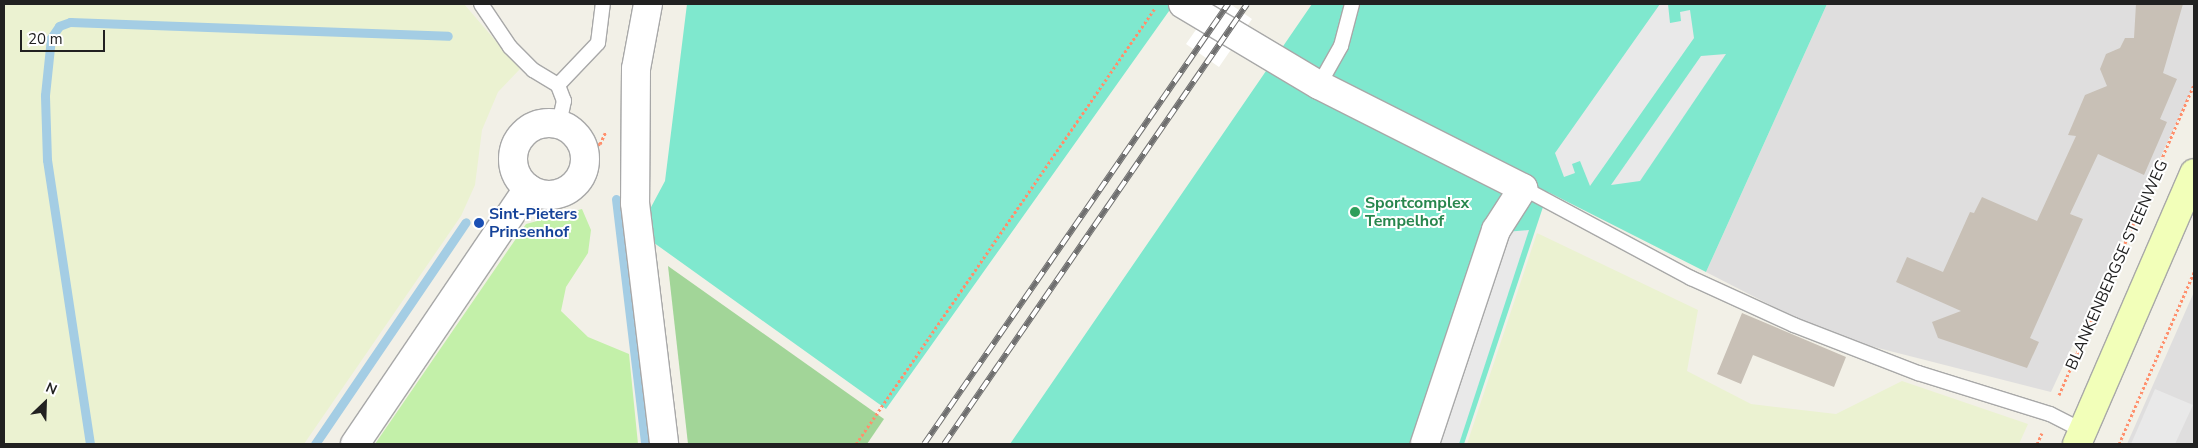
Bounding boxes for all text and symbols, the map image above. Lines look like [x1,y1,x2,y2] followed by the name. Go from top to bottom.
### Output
[22,20,108,52] scale bar
[28,29,63,49] text: 20 m
[2062,157,2172,373] street label: BLANKENBERGSE STEENWEG
[1365,193,1469,231] place label: Sportcomplex Tempelhof
[489,204,577,242] place label: Sint-Pieters Prinsenhof
[1349,206,1361,218] marker: Sportcomplex Tempelhof
[473,217,485,229] marker: Sint-Pieters Prinsenhof
[20,378,70,428] north arrow
[43,378,60,400] text: N

